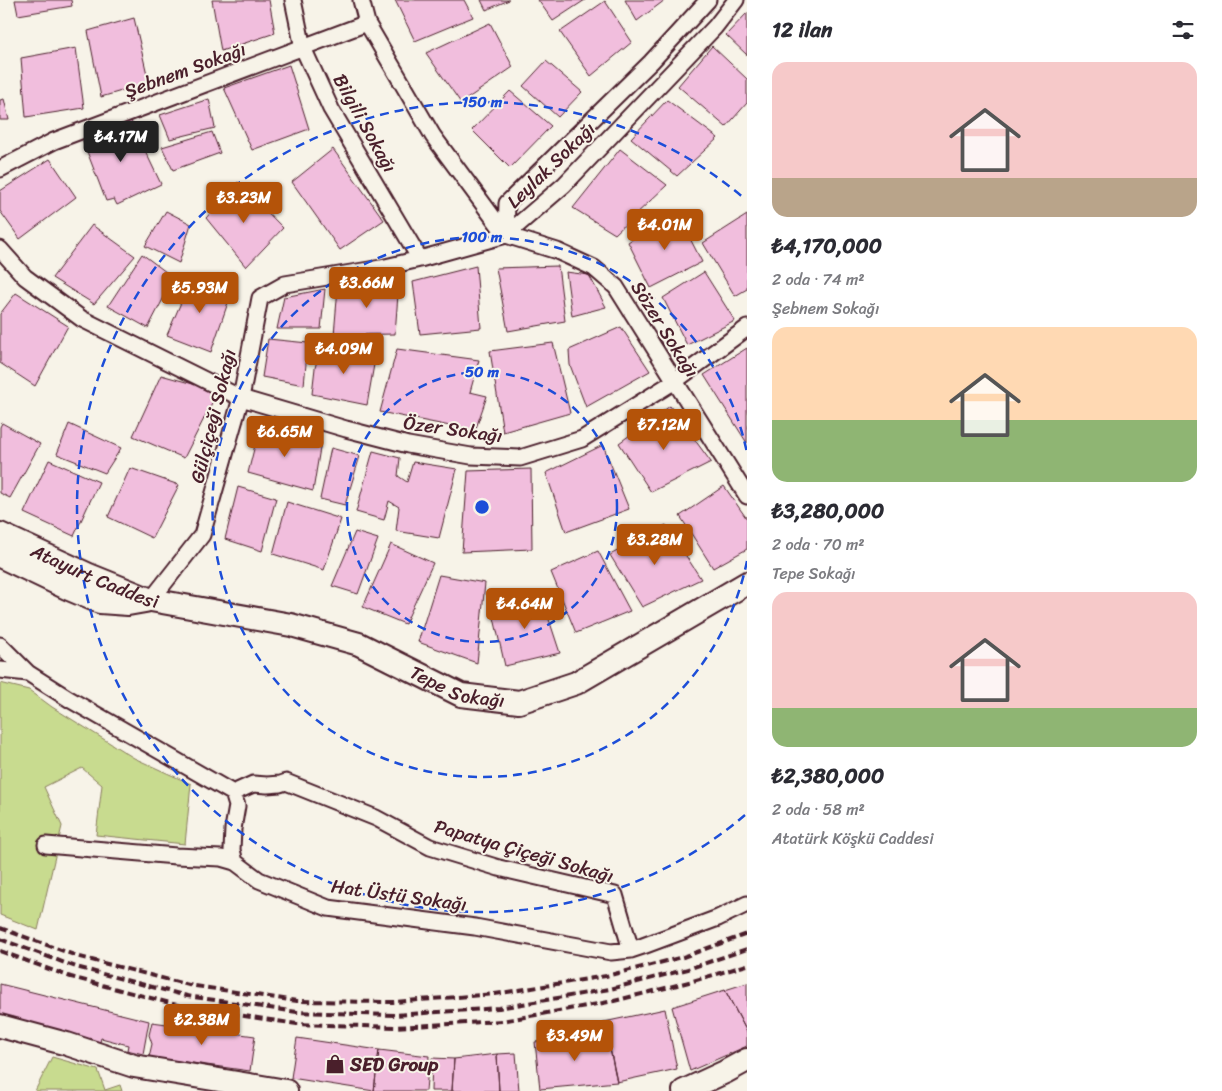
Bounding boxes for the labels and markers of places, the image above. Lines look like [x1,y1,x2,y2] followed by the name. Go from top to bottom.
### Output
[80,120,162,163] pin: ₺4.17M
[203,182,285,224] pin: ₺3.23M
[624,208,706,251] pin: ₺4.01M
[326,266,408,309] pin: ₺3.66M
[159,272,241,314] pin: ₺5.93M
[303,332,385,375] pin: ₺4.09M
[623,408,705,451] pin: ₺7.12M
[244,416,326,458] pin: ₺6.65M
[473,498,491,516] centre of rings
[614,524,696,566] pin: ₺3.28M
[484,588,566,630] pin: ₺4.64M
[161,1004,243,1046] pin: ₺2.38M
[534,1020,616,1062] pin: ₺3.49M
[349,1048,439,1081] place label: SED Group
[324,1053,346,1075] shop icon: SED Group

